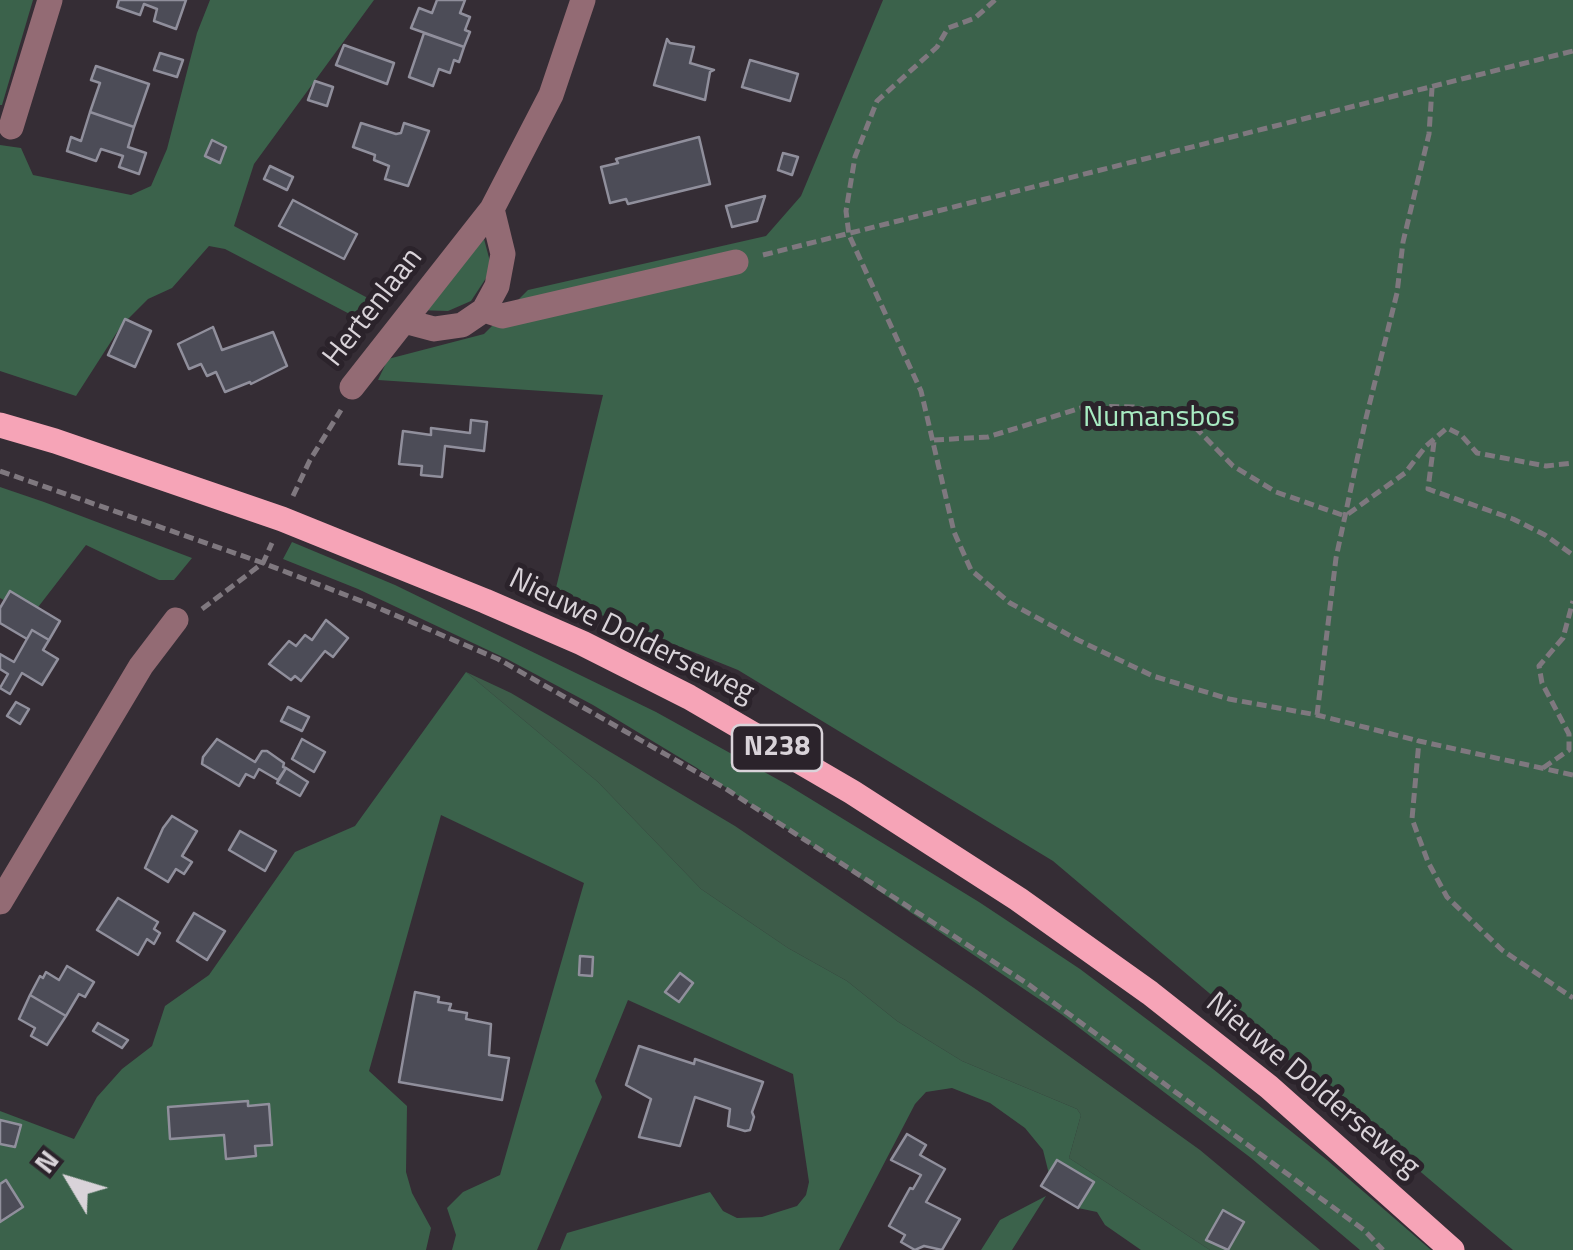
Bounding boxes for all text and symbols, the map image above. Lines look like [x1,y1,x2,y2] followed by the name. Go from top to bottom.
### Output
[317,242,431,374] street label: Hertenlaan
[1083,401,1235,437] park label: Numansbos
[503,562,759,712] street label: Nieuwe Dolderseweg
[732,725,822,771] road number: N238
[1198,986,1426,1186] street label: Nieuwe Dolderseweg
[20,1130,120,1230] north arrow
[23,1140,69,1182] text: N

